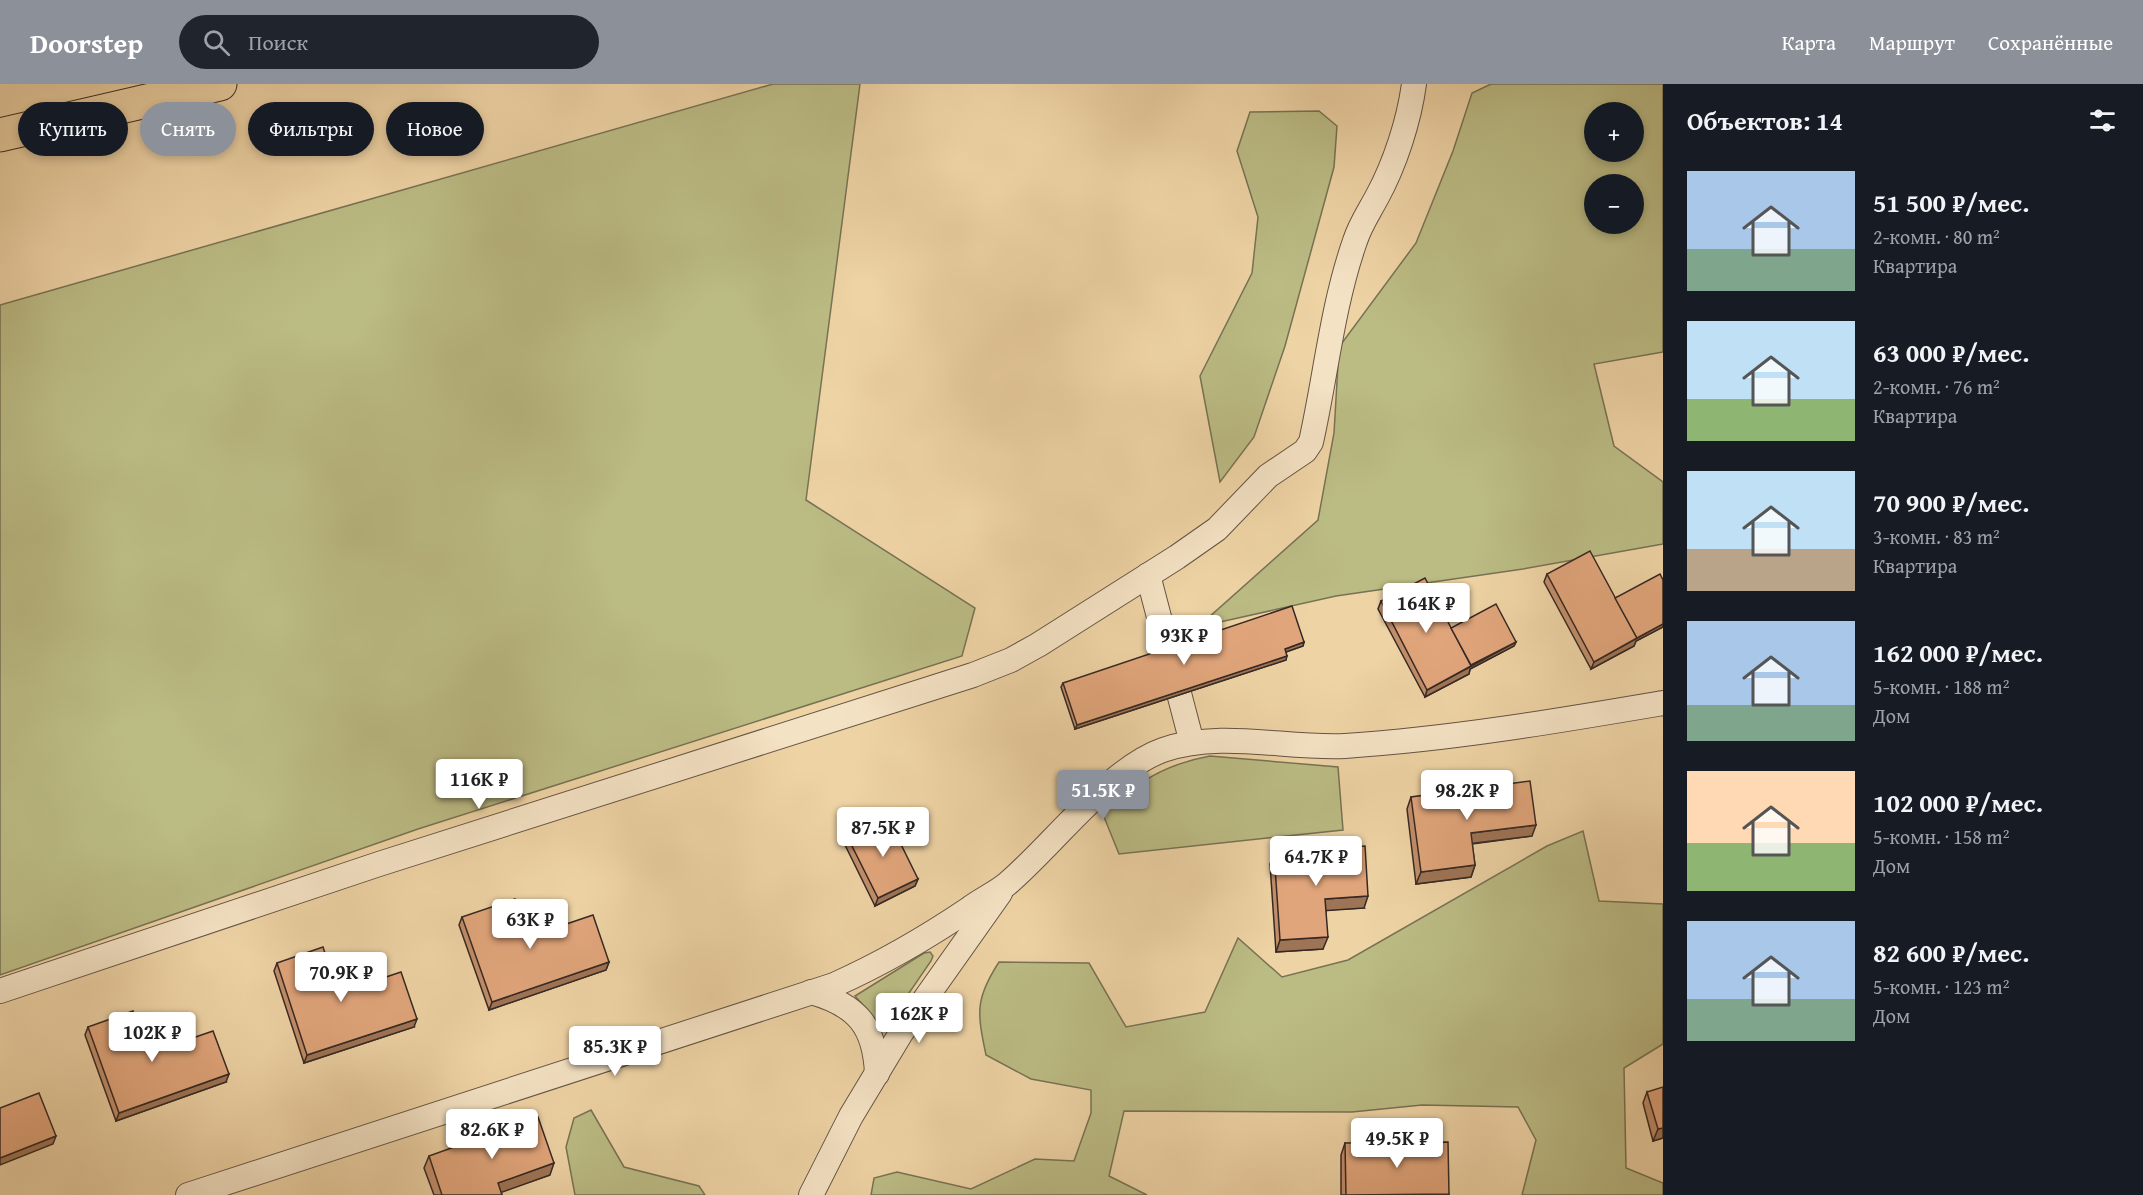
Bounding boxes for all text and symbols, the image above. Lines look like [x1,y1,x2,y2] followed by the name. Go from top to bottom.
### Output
[179,15,599,69] search box
[30,22,143,63] text: Doorstep
[200,26,233,59] icon: search
[248,26,308,58] text: Поиск
[1782,27,1836,58] text: Карта
[1869,27,1955,58] text: Маршрут
[1988,27,2113,58] text: Сохранённые
[1687,101,1843,140] text: Объектов: 14
[18,102,128,156] chip: Купить
[140,102,236,156] chip: Снять
[248,102,374,156] chip: Фильтры
[386,102,484,156] chip: Новое
[1584,102,1644,234] map controls
[1584,102,1644,162] button: +
[2086,104,2119,137] icon: filters
[1584,174,1644,234] button: −
[1873,183,2029,222] text: 51 500 ₽/мес.
[1735,195,1807,267] icon: home
[1873,222,2000,251] text: 2-комн. · 80 m²
[1873,251,1957,280] text: Квартира
[1873,333,2029,372] text: 63 000 ₽/мес.
[1735,345,1807,417] icon: home
[1873,372,2000,401] text: 2-комн. · 76 m²
[1873,401,1957,430] text: Квартира
[1873,483,2029,522] text: 70 900 ₽/мес.
[1735,495,1807,567] icon: home
[1873,522,2000,551] text: 3-комн. · 83 m²
[1873,551,1957,580] text: Квартира
[1377,583,1475,634] pin: 164K ₽
[1397,588,1455,617] text: 164K ₽
[1142,615,1226,666] pin: 93K ₽
[1160,620,1208,649] text: 93K ₽
[1873,633,2043,672] text: 162 000 ₽/мес.
[1735,645,1807,717] icon: home
[1873,672,2009,701] text: 5-комн. · 188 m²
[1873,701,1910,730] text: Дом
[430,759,528,810] pin: 116K ₽
[450,764,508,793] text: 116K ₽
[1048,770,1158,821] pin: 51.5K ₽
[1412,770,1522,821] pin: 98.2K ₽
[1071,775,1135,804] text: 51.5K ₽
[1435,775,1499,804] text: 98.2K ₽
[1873,783,2043,822] text: 102 000 ₽/мес.
[1735,795,1807,867] icon: home
[828,807,938,858] pin: 87.5K ₽
[851,812,915,841] text: 87.5K ₽
[1873,822,2009,851] text: 5-комн. · 158 m²
[1261,836,1371,887] pin: 64.7K ₽
[1284,841,1348,870] text: 64.7K ₽
[1873,851,1910,880] text: Дом
[488,899,572,950] pin: 63K ₽
[506,904,554,933] text: 63K ₽
[1873,933,2029,972] text: 82 600 ₽/мес.
[1735,945,1807,1017] icon: home
[286,952,396,1003] pin: 70.9K ₽
[309,957,373,986] text: 70.9K ₽
[1873,972,2009,1001] text: 5-комн. · 123 m²
[870,993,968,1044] pin: 162K ₽
[890,998,948,1027] text: 162K ₽
[1873,1001,1910,1030] text: Дом
[103,1012,201,1063] pin: 102K ₽
[123,1017,181,1046] text: 102K ₽
[560,1026,670,1077] pin: 85.3K ₽
[583,1031,647,1060] text: 85.3K ₽
[437,1109,547,1160] pin: 82.6K ₽
[460,1114,524,1143] text: 82.6K ₽
[1342,1118,1452,1169] pin: 49.5K ₽
[1365,1123,1429,1152] text: 49.5K ₽

